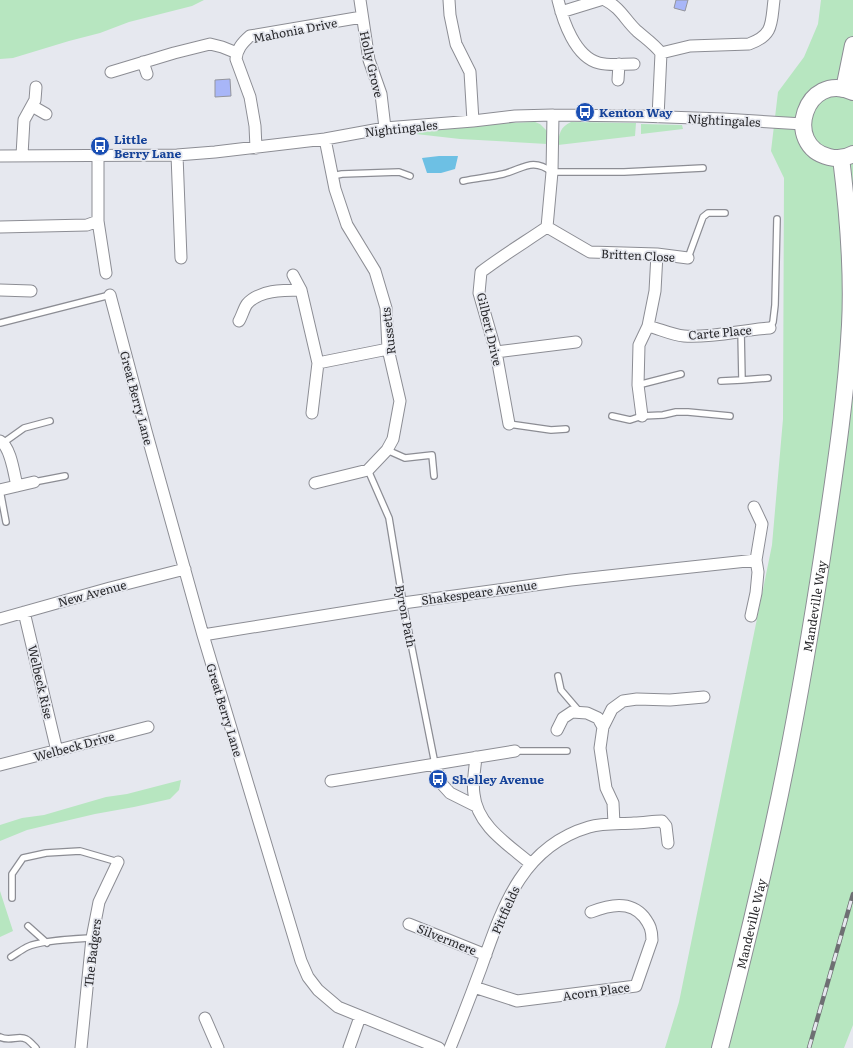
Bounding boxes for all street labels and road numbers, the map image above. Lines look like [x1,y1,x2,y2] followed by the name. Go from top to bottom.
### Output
[251,13,339,47] street label: Mahonia Drive
[356,29,388,99] street label: Holly Grove
[687,109,762,131] street label: Nightingales
[364,115,439,141] street label: Nightingales
[601,244,675,266] street label: Britten Close
[473,290,507,368] street label: Gilbert Drive
[376,306,400,356] street label: Russetts
[688,320,752,344] street label: Carte Place
[116,349,158,447] street label: Great Berry Lane
[798,559,830,653] street label: Mandeville Way
[56,575,128,611] street label: New Avenue
[420,575,538,609] street label: Shakespeare Avenue
[391,583,421,649] street label: Byron Path
[24,643,58,721] street label: Welbeck Rise
[202,661,248,759] street label: Great Berry Lane
[32,727,116,765] street label: Welbeck Drive
[731,877,770,971] street label: Mandeville Way
[486,883,524,937] street label: Pittfields
[79,917,105,988] street label: The Badgers
[414,919,480,959] street label: Silvermere
[561,977,631,1005] street label: Acorn Place

